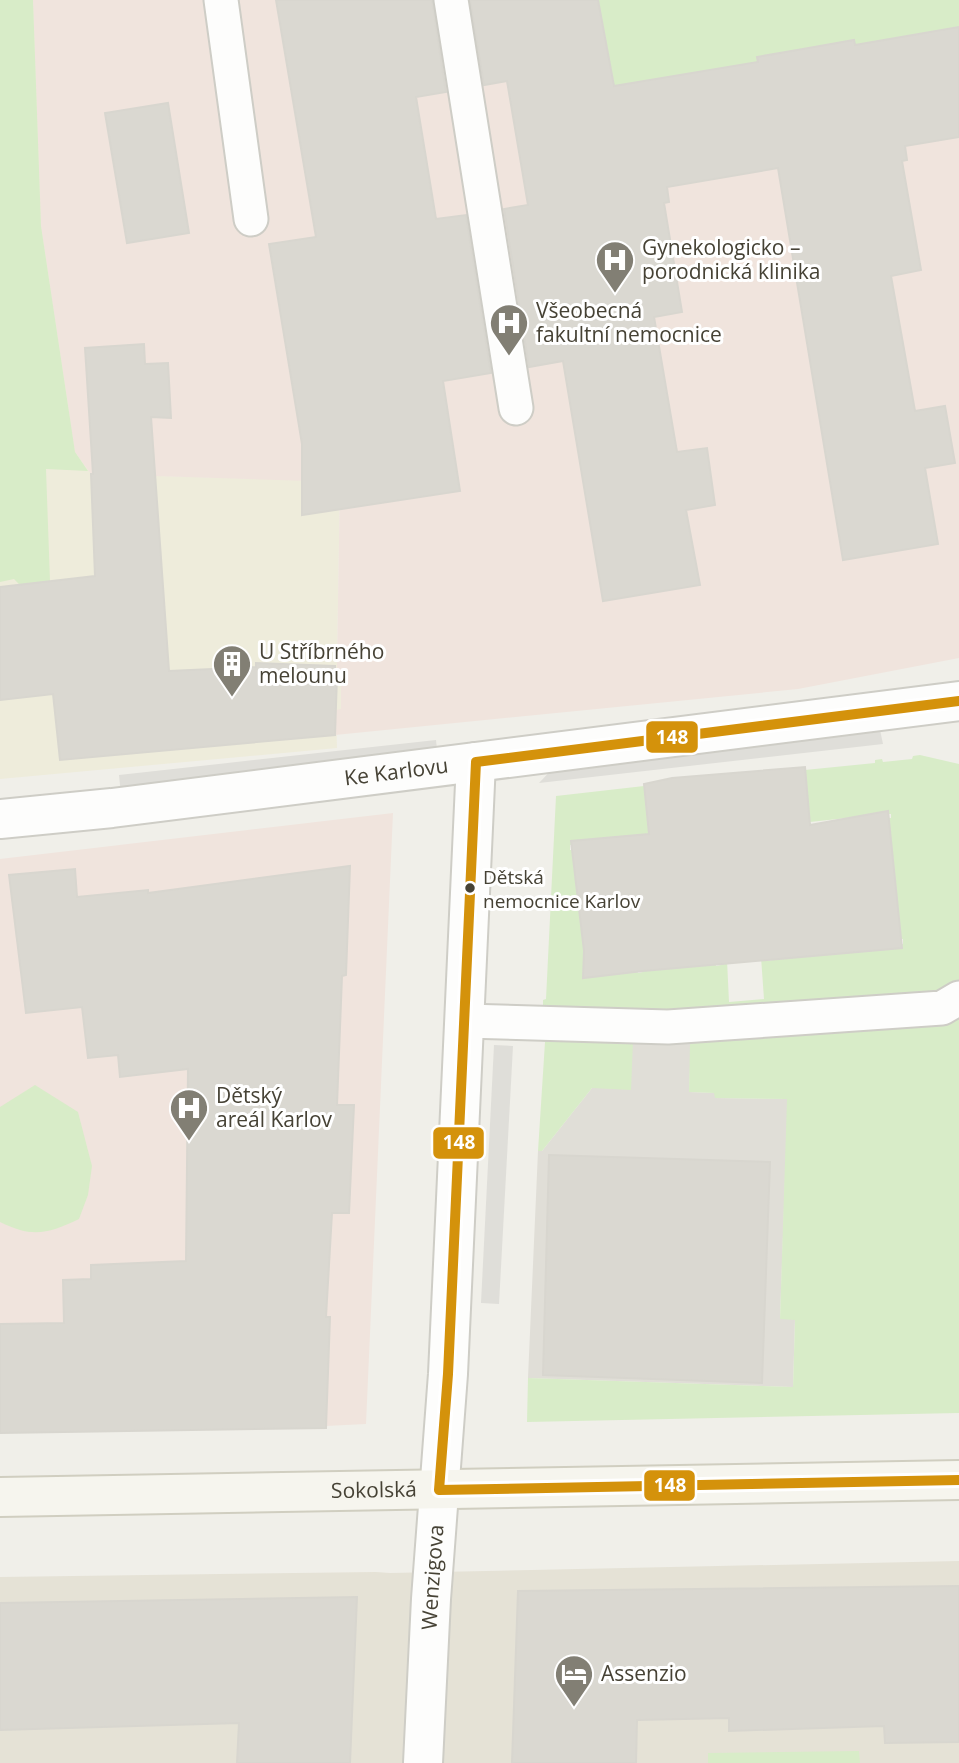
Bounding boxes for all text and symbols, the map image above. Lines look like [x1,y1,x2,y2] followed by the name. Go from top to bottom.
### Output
[642,233,820,285] place label: Gynekologicko – porodnická klinika
[594,239,636,294] hospital icon: Gynekologicko – porodnická klinika
[536,296,722,348] place label: Všeobecná fakultní nemocnice
[488,302,530,357] hospital icon: Všeobecná fakultní nemocnice
[259,637,384,689] place label: U Stříbrného melounu
[211,643,253,698] building icon: U Stříbrného melounu
[645,720,699,754] line badge: 148
[656,724,688,750] text: 148
[342,751,450,792] street label: Ke Karlovu
[483,864,641,914] place label: Dětská nemocnice Karlov
[463,881,477,895] marker: Dětská nemocnice Karlov
[216,1081,333,1133] place label: Dětský areál Karlov
[168,1087,210,1142] hospital icon: Dětský areál Karlov
[432,1126,485,1160] line badge: 148
[443,1129,475,1155] text: 148
[643,1469,696,1502] line badge: 148
[654,1472,686,1498] text: 148
[331,1475,417,1504] street label: Sokolská
[415,1524,450,1631] street label: Wenzigova
[553,1653,595,1708] hotel icon: Assenzio
[601,1659,687,1687] place label: Assenzio

